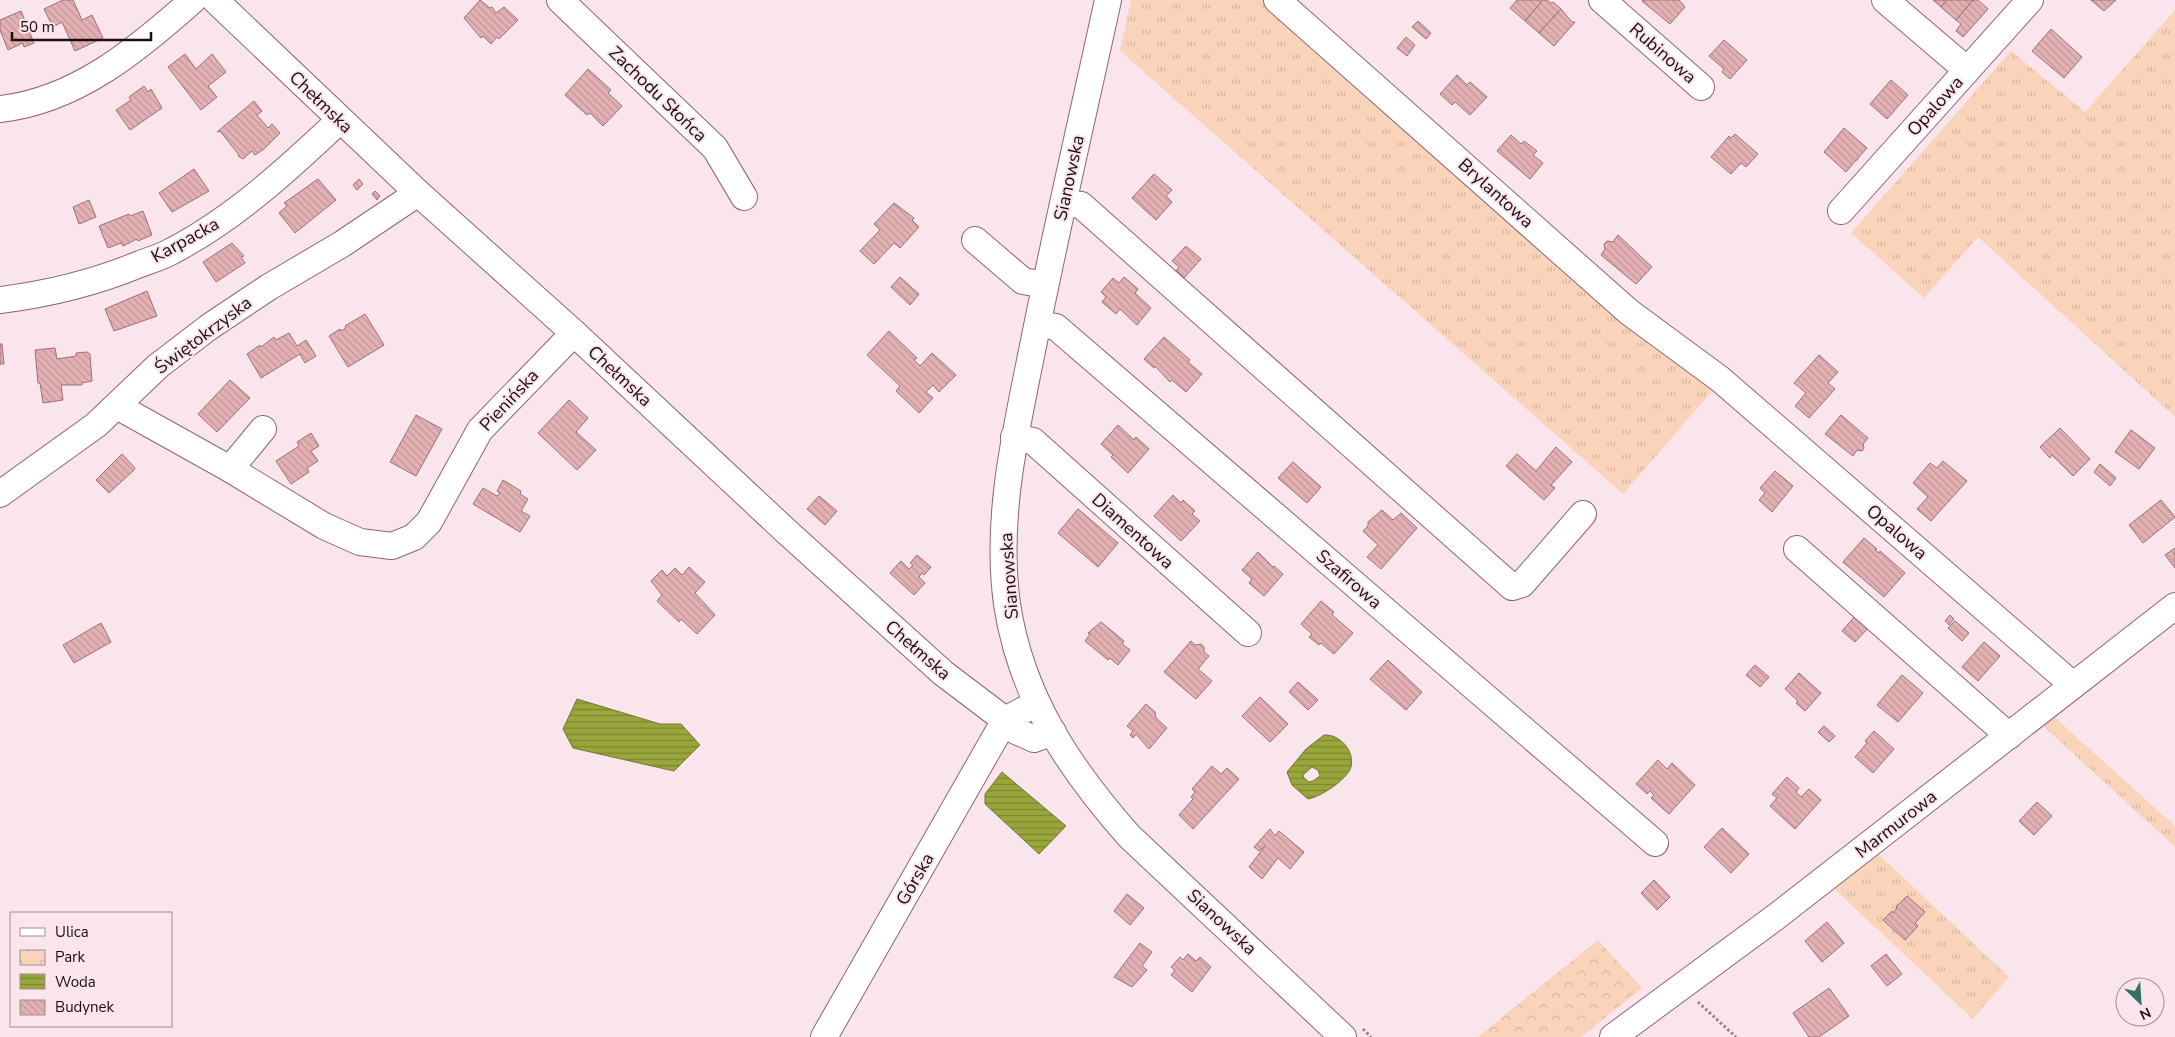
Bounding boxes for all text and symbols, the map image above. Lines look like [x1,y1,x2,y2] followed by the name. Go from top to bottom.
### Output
[12,10,151,42] scale bar
[20,17,55,37] text: 50 m
[1624,17,1702,89] street label: Rubinowa
[604,41,712,147] street label: Zachodu Słońca
[284,66,358,138] street label: Chełmska
[1902,71,1968,141] street label: Opalowa
[1048,133,1090,223] street label: Sianowska
[1453,153,1539,233] street label: Brylantowa
[147,212,223,268] street label: Karpacka
[149,291,257,379] street label: Świętokrzyska
[583,340,657,412] street label: Chełmska
[474,364,544,436] street label: Pienińska
[1087,488,1179,574] street label: Diamentowa
[1861,499,1933,565] street label: Opalowa
[994,532,1024,620] street label: Sianowska
[1311,544,1387,614] street label: Szafirowa
[880,615,956,685] street label: Chełmska
[1850,785,1942,863] street label: Marmurowa
[890,849,940,909] street label: Górska
[1182,884,1262,960] street label: Sianowska
[10,912,172,1027] legend
[55,922,89,942] text: Ulica
[55,947,85,967] text: Park
[55,972,96,992] text: Woda
[2115,977,2165,1027] north arrow
[55,997,115,1017] text: Budynek
[2137,1003,2154,1024] text: N

